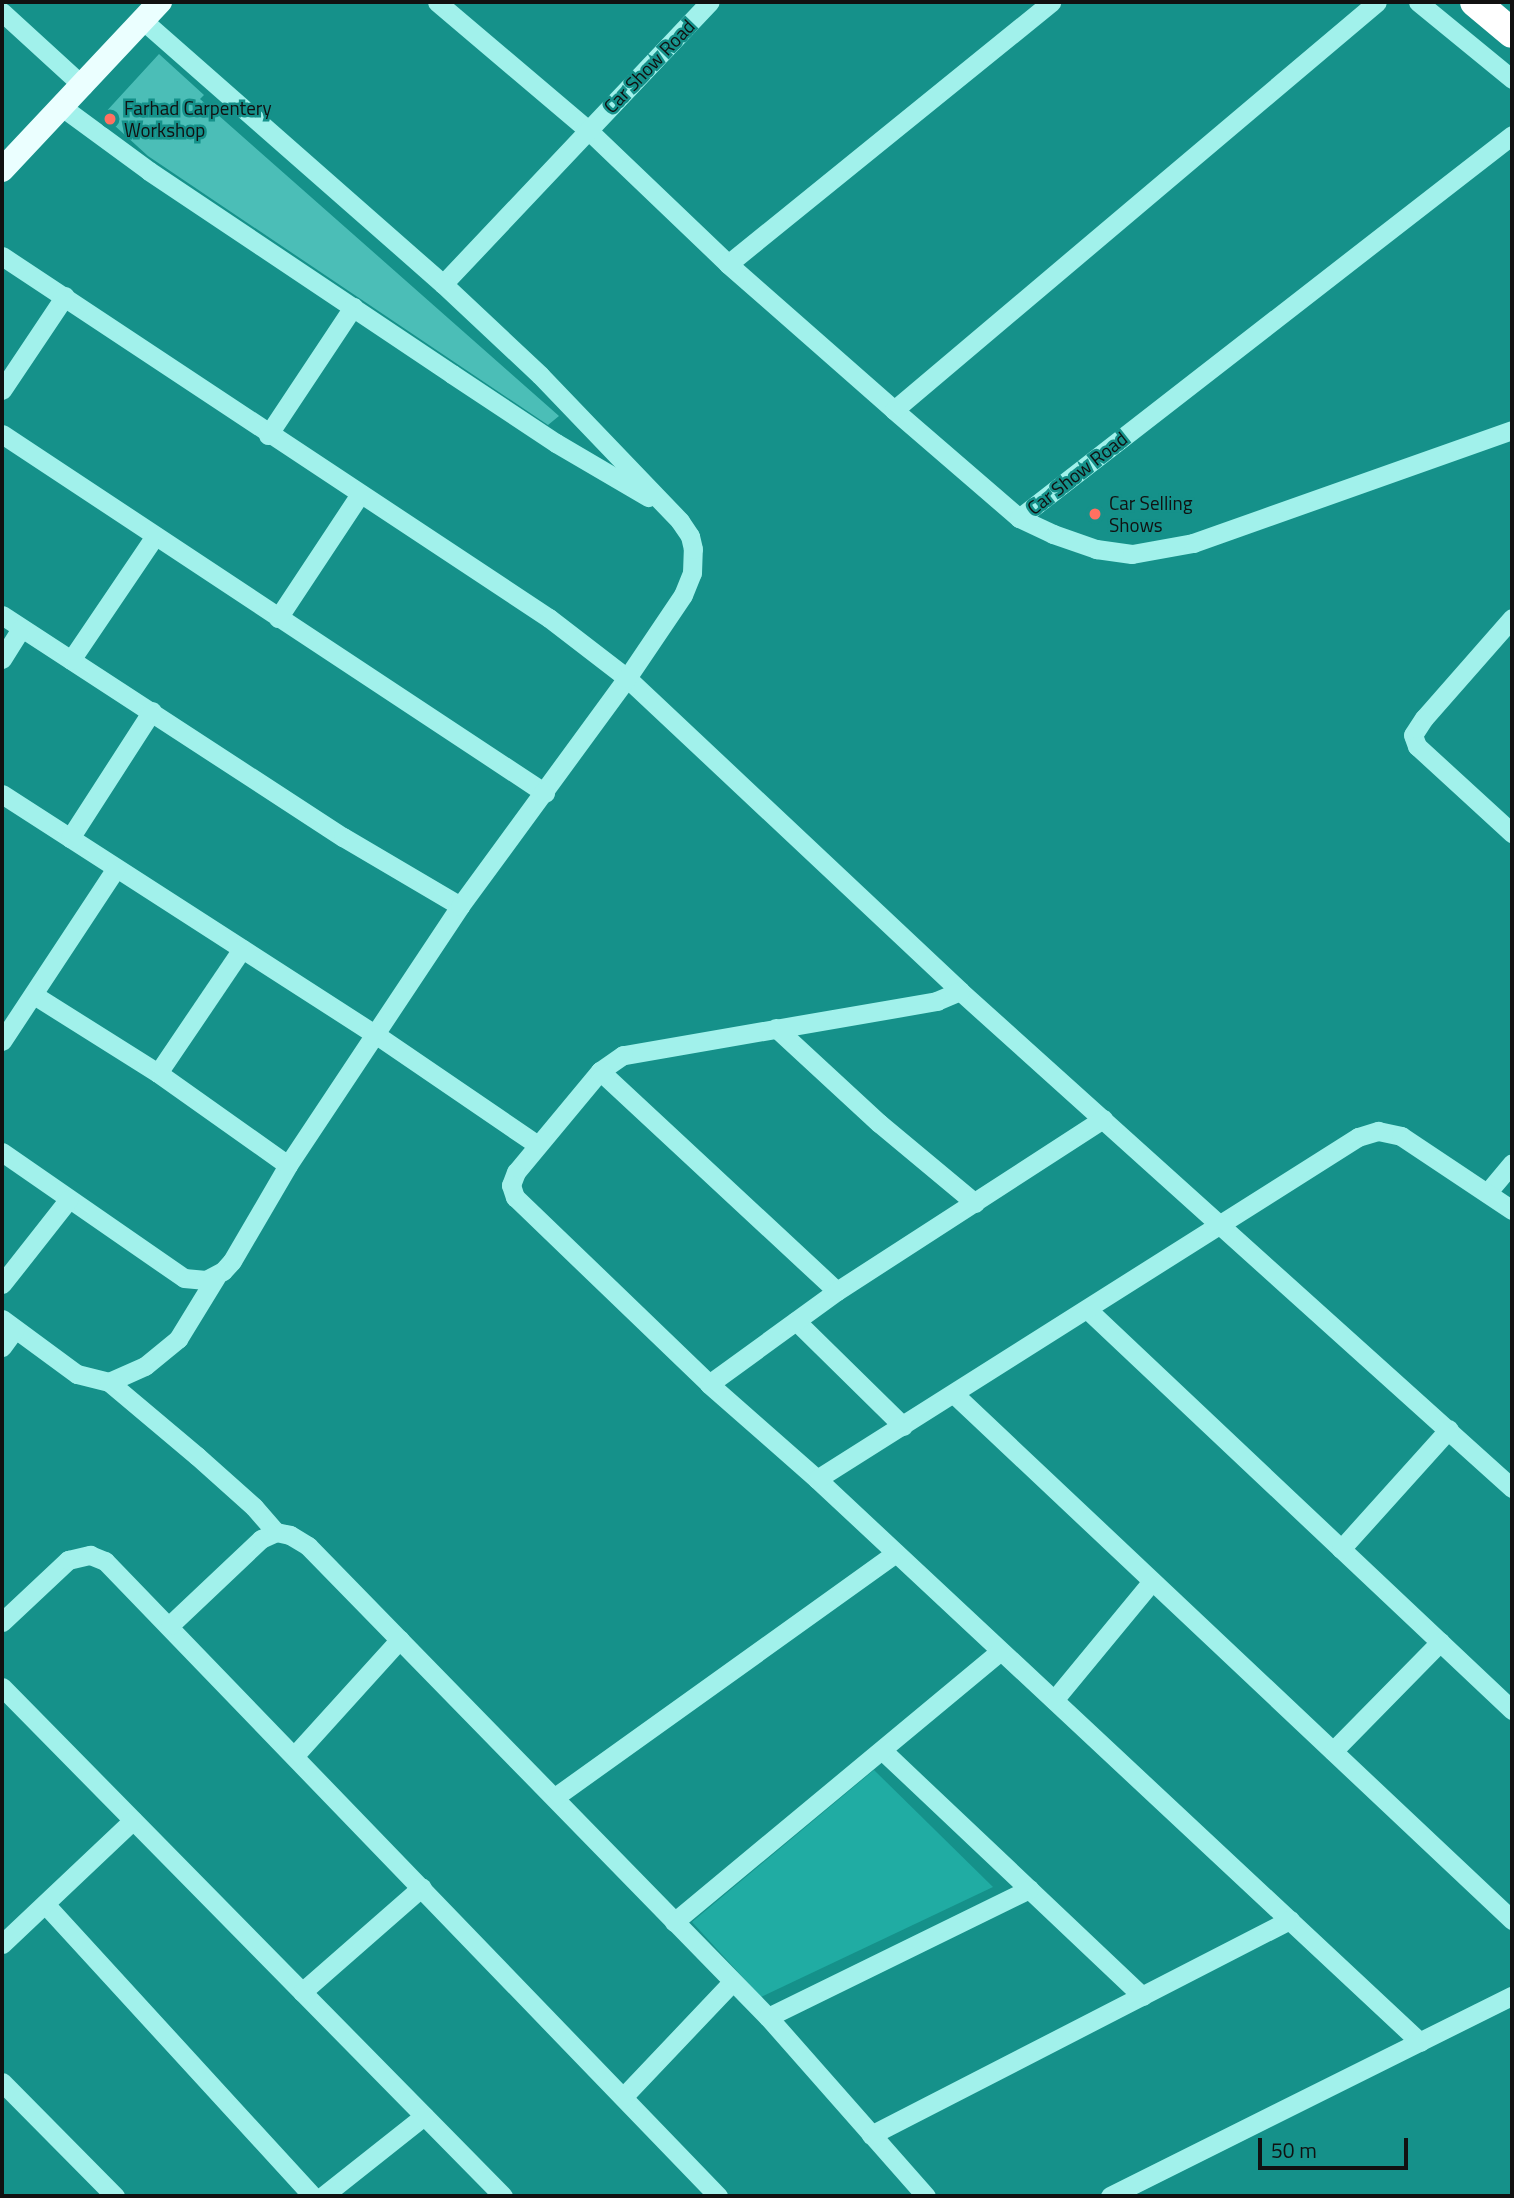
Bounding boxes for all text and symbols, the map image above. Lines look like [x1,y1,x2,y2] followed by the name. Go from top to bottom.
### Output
[599,15,699,117] street label: Car Show Road
[124,97,272,141] place label: Farhad Carpentery Workshop
[102,111,118,127] marker: Farhad Carpentery Workshop
[1022,427,1132,519] street label: Car Show Road
[1109,492,1192,536] place label: Car Selling Shows
[1087,506,1103,522] marker: Car Selling Shows
[1262,2124,1412,2168] scale bar
[1271,2134,1317,2166] text: 50 m

